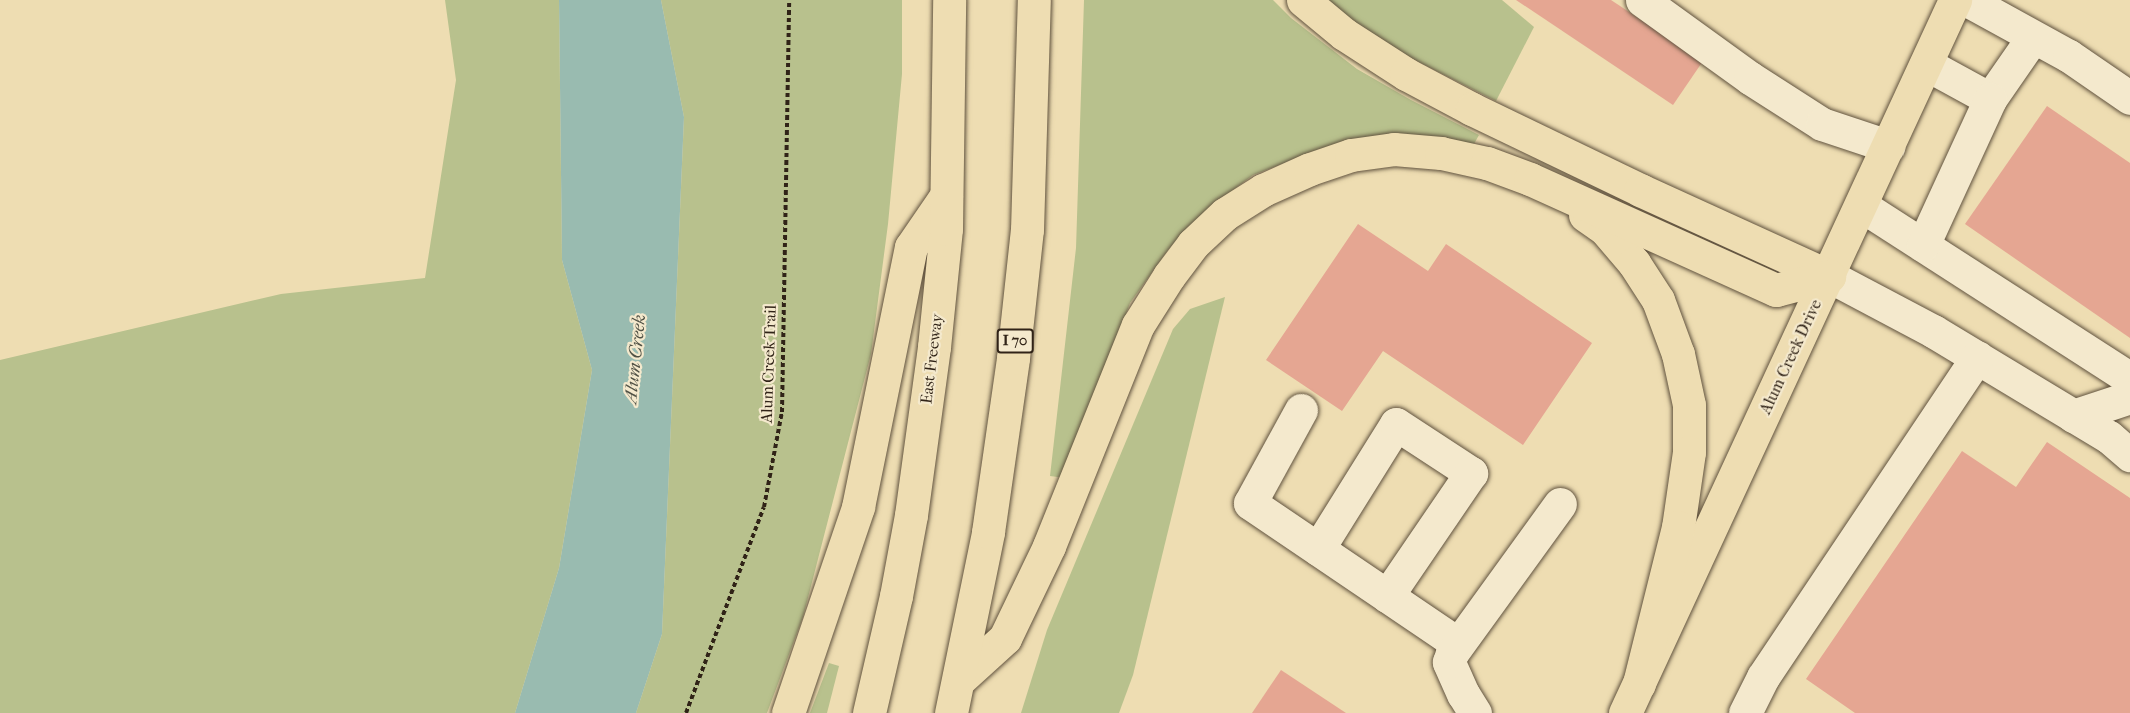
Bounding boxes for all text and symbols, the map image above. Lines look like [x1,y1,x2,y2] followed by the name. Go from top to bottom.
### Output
[1756,297,1826,417] street label: Alum Creek Drive
[757,305,781,423] street label: Alum Creek Trail
[621,313,651,405] water label: Alum Creek
[917,313,947,405] street label: East Freeway
[996,329,1034,353] road number: I 70

